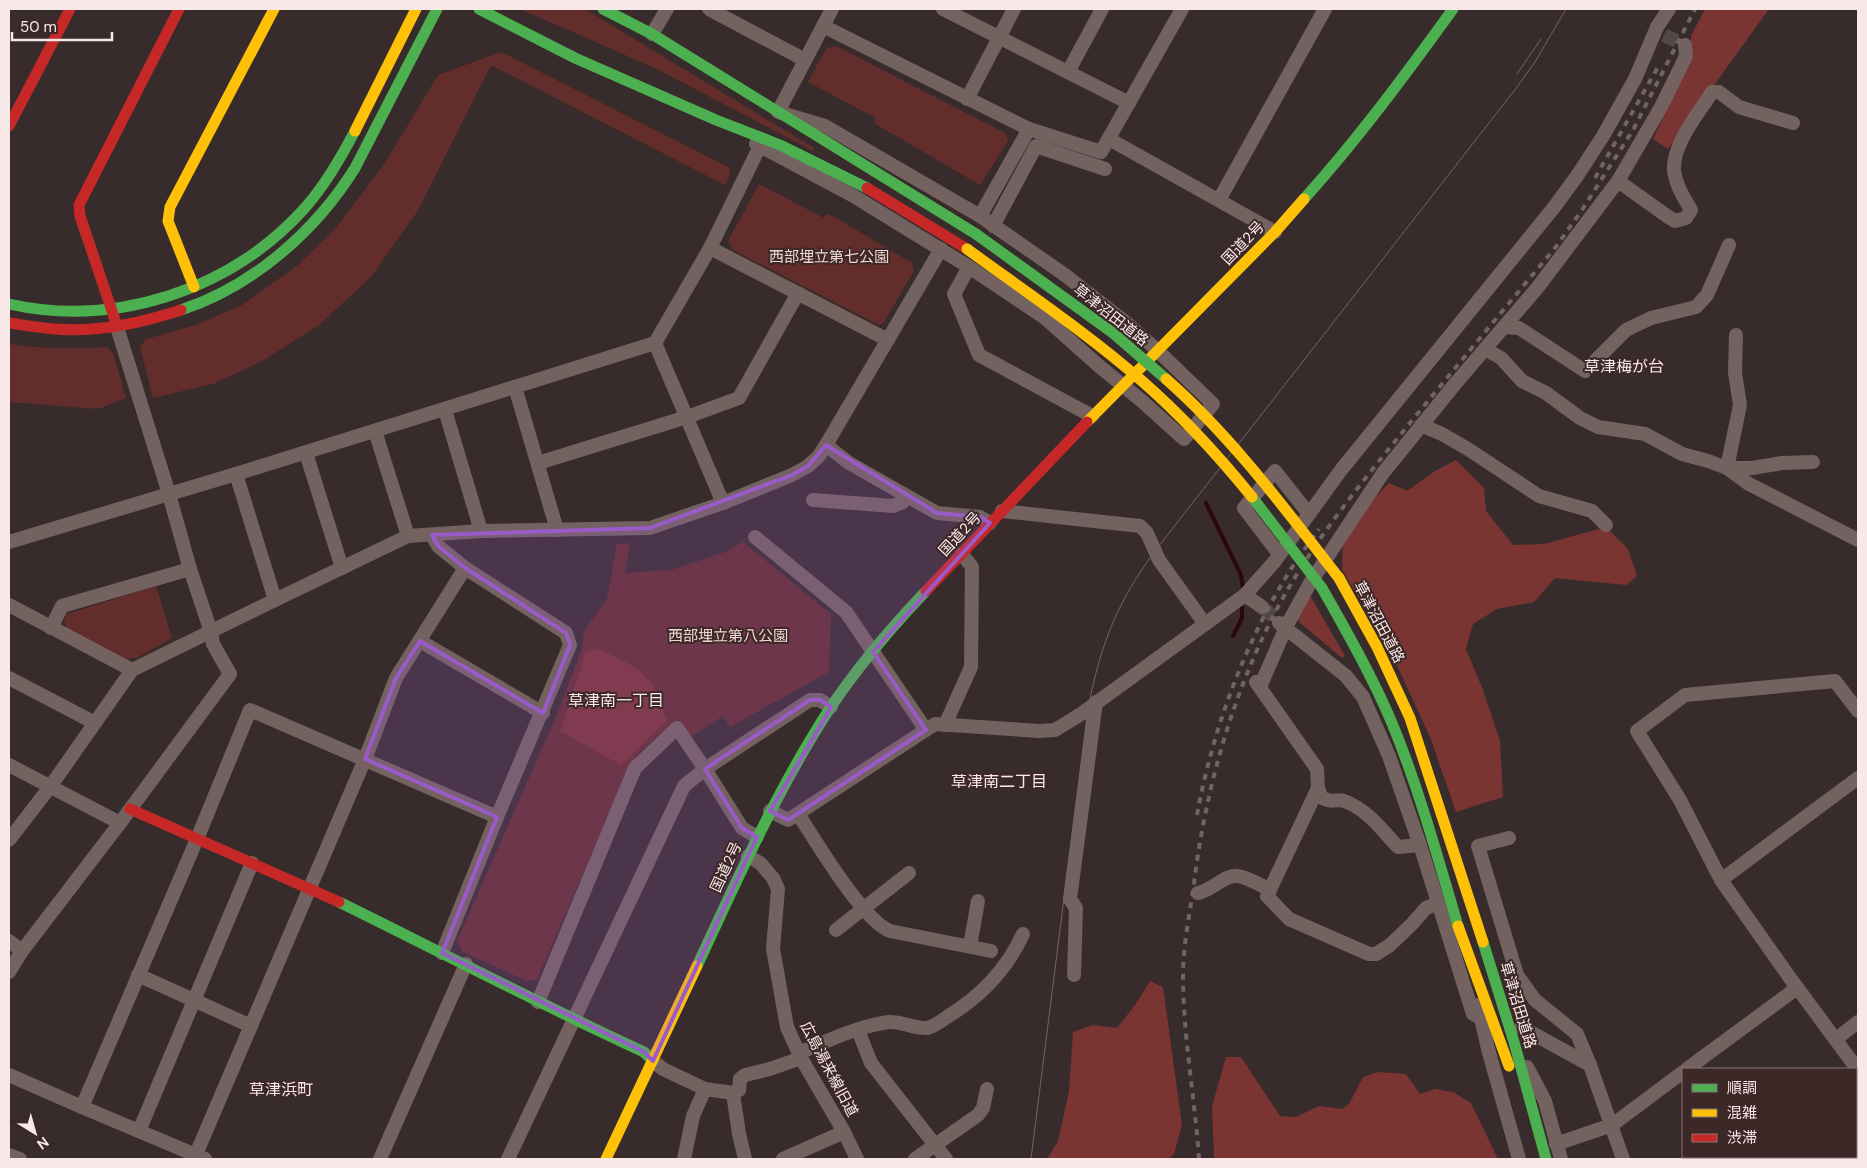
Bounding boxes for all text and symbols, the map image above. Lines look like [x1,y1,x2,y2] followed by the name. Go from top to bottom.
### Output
[12,10,112,42] scale bar
[20,17,57,37] text: 50 m
[1217,217,1269,269] street label: 国道2号
[769,247,889,267] park label: 西部埋立第七公園
[1069,279,1153,351] street label: 草津沼田道路
[1584,356,1664,377] district label: 草津梅が台
[934,508,986,560] street label: 国道2号
[1349,578,1409,666] street label: 草津沼田道路
[668,626,788,646] park label: 西部埋立第八公園
[568,690,664,711] district label: 草津南一丁目
[951,771,1047,792] district label: 草津南二丁目
[706,838,746,896] street label: 国道2号
[1495,959,1541,1051] street label: 草津沼田道路
[796,1018,862,1120] street label: 広島湯来線旧道
[1682,1068,1857,1158] legend
[1727,1078,1757,1098] text: 順調
[249,1079,313,1100] district label: 草津浜町
[1727,1103,1757,1123] text: 混雑
[10,1108,60,1158] north arrow
[1727,1128,1757,1148] text: 渋滞
[33,1133,52,1154] text: N

